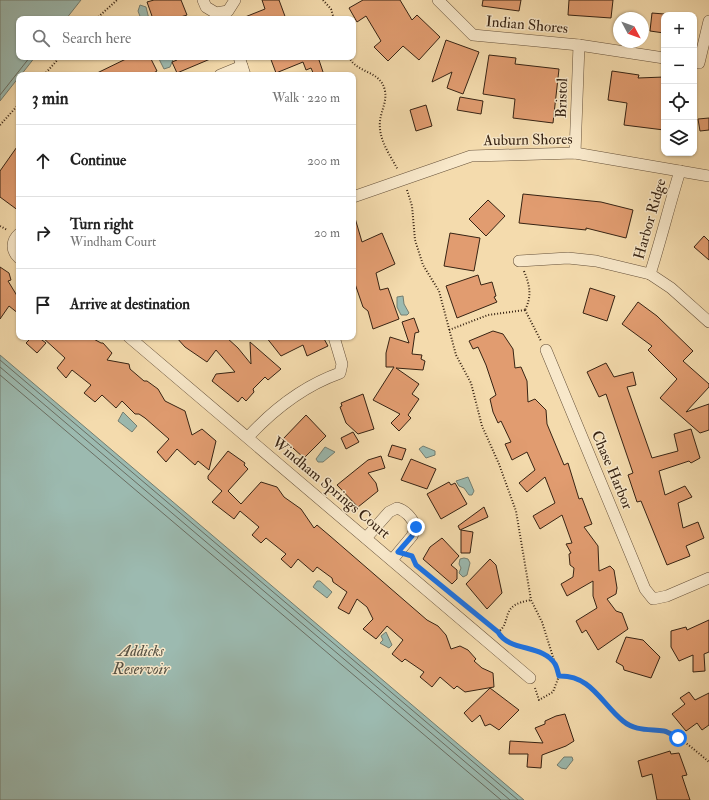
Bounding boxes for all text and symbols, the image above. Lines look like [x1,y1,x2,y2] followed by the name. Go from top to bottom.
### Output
[485,12,569,38] street label: Indian Shores
[613,12,649,48] north arrow
[661,12,697,156] map controls
[661,12,697,48] button: +
[16,16,356,60] search box
[30,27,52,49] icon: search
[62,29,131,48] text: Search here
[661,48,697,84] button: −
[552,77,572,118] street label: Bristol
[661,84,697,120] button: locate
[32,88,69,109] text: 3 min
[272,90,340,106] text: Walk · 220 m
[661,120,697,156] button: layers
[482,130,573,150] street label: Auburn Shores
[32,150,54,172] icon: ahead
[70,151,126,170] text: Continue
[307,153,340,169] text: 200 m
[629,176,671,262] street label: Harbor Ridge
[70,215,133,234] text: Turn right
[32,222,54,244] icon: right
[314,225,340,241] text: 20 m
[70,234,156,250] text: Windham Court
[32,294,54,316] icon: arrive
[70,295,190,314] text: Arrive at destination
[587,428,637,513] street label: Chase Harbor
[267,432,394,544] street label: Windham Springs Court
[407,518,425,536] route end
[112,641,170,679] water label: Addicks Reservoir
[669,729,687,747] route start

